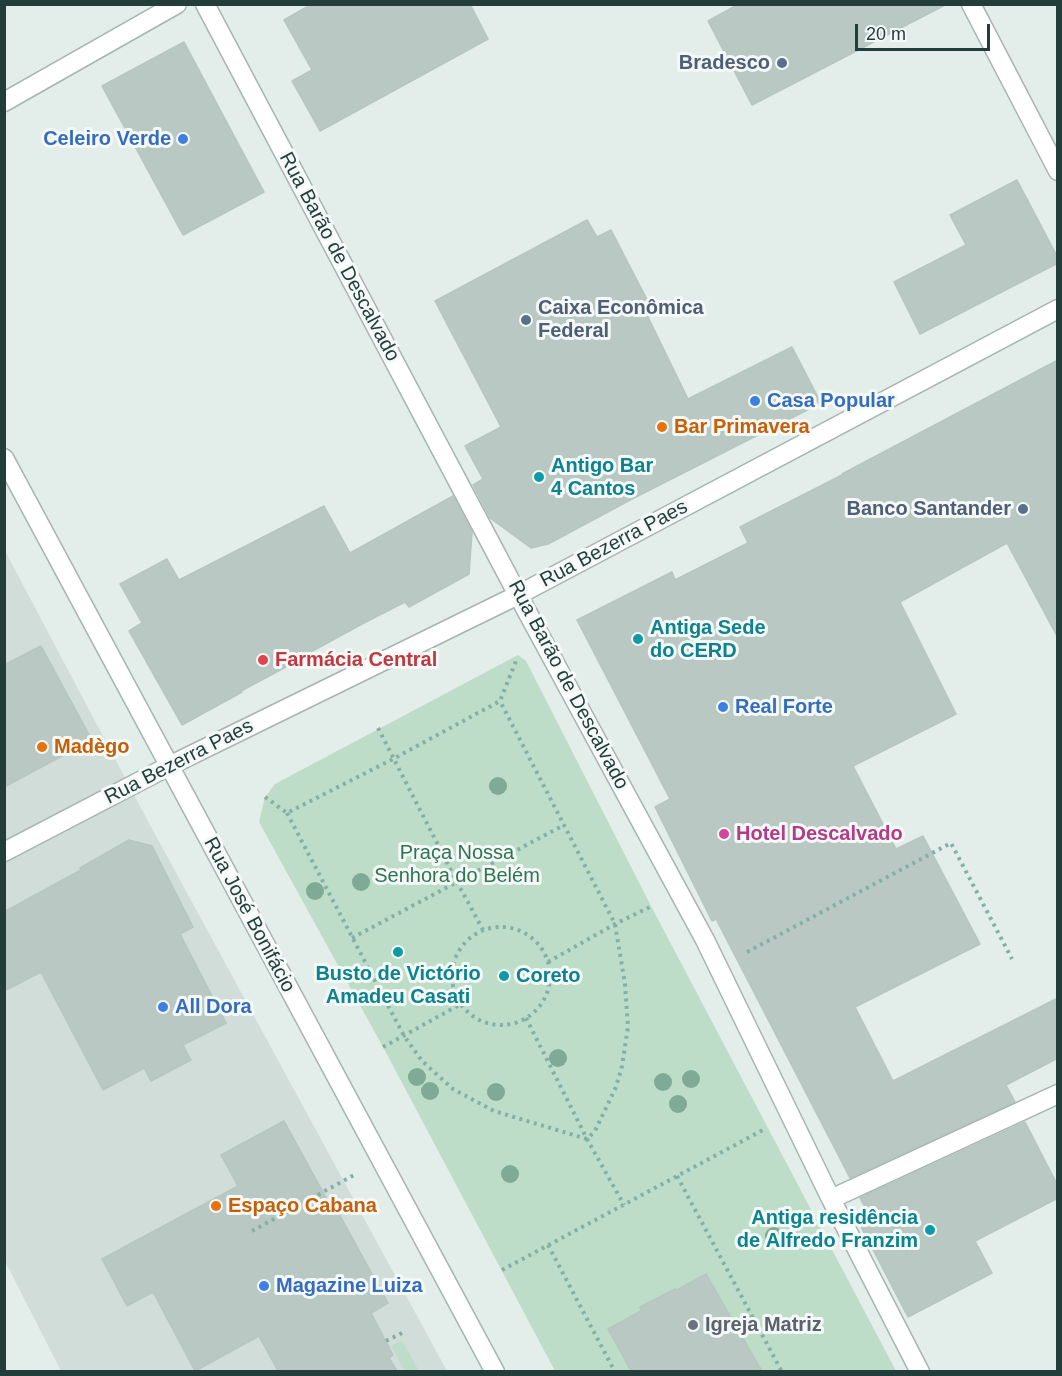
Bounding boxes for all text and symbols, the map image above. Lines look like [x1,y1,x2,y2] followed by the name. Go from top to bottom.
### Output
[858,12,993,50] scale bar
[866,24,906,44] text: 20 m
[679,51,770,75] place label: Bradesco
[775,56,789,70] marker: Bradesco
[43,127,171,151] place label: Celeiro Verde
[176,132,190,146] marker: Celeiro Verde
[274,148,404,366] street label: Rua Barão de Descalvado
[538,296,704,343] place label: Caixa Econômica Federal
[519,313,533,327] marker: Caixa Econômica Federal
[767,389,895,413] place label: Casa Popular
[748,394,762,408] marker: Casa Popular
[674,415,810,439] place label: Bar Primavera
[655,420,669,434] marker: Bar Primavera
[551,454,653,501] place label: Antigo Bar 4 Cantos
[532,470,546,484] marker: Antigo Bar 4 Cantos
[536,495,692,593] street label: Rua Bezerra Paes
[847,497,1011,521] place label: Banco Santander
[1016,502,1030,516] marker: Banco Santander
[503,576,633,794] street label: Rua Barão de Descalvado
[650,616,766,663] place label: Antiga Sede do CERD
[631,632,645,646] marker: Antiga Sede do CERD
[275,648,437,672] place label: Farmácia Central
[256,653,270,667] marker: Farmácia Central
[735,695,833,719] place label: Real Forte
[716,700,730,714] marker: Real Forte
[101,714,257,810] street label: Rua Bezerra Paes
[54,735,130,759] place label: Madègo
[35,740,49,754] marker: Madègo
[736,822,903,846] place label: Hotel Descalvado
[717,827,731,841] marker: Hotel Descalvado
[198,833,300,997] street label: Rua José Bonifácio
[374,841,540,888] park label: Praça Nossa Senhora do Belém
[391,945,405,959] marker: Busto de Victório Amadeu Casati
[315,962,481,1009] place label: Busto de Victório Amadeu Casati
[516,964,580,988] place label: Coreto
[497,969,511,983] marker: Coreto
[175,995,252,1019] place label: All Dora
[156,1000,170,1014] marker: All Dora
[228,1194,377,1218] place label: Espaço Cabana
[209,1199,223,1213] marker: Espaço Cabana
[737,1206,918,1253] place label: Antiga residência de Alfredo Franzim
[923,1223,937,1237] marker: Antiga residência de Alfredo Franzim
[276,1274,423,1298] place label: Magazine Luiza
[257,1279,271,1293] marker: Magazine Luiza
[705,1313,822,1337] place label: Igreja Matriz
[686,1318,700,1332] marker: Igreja Matriz

